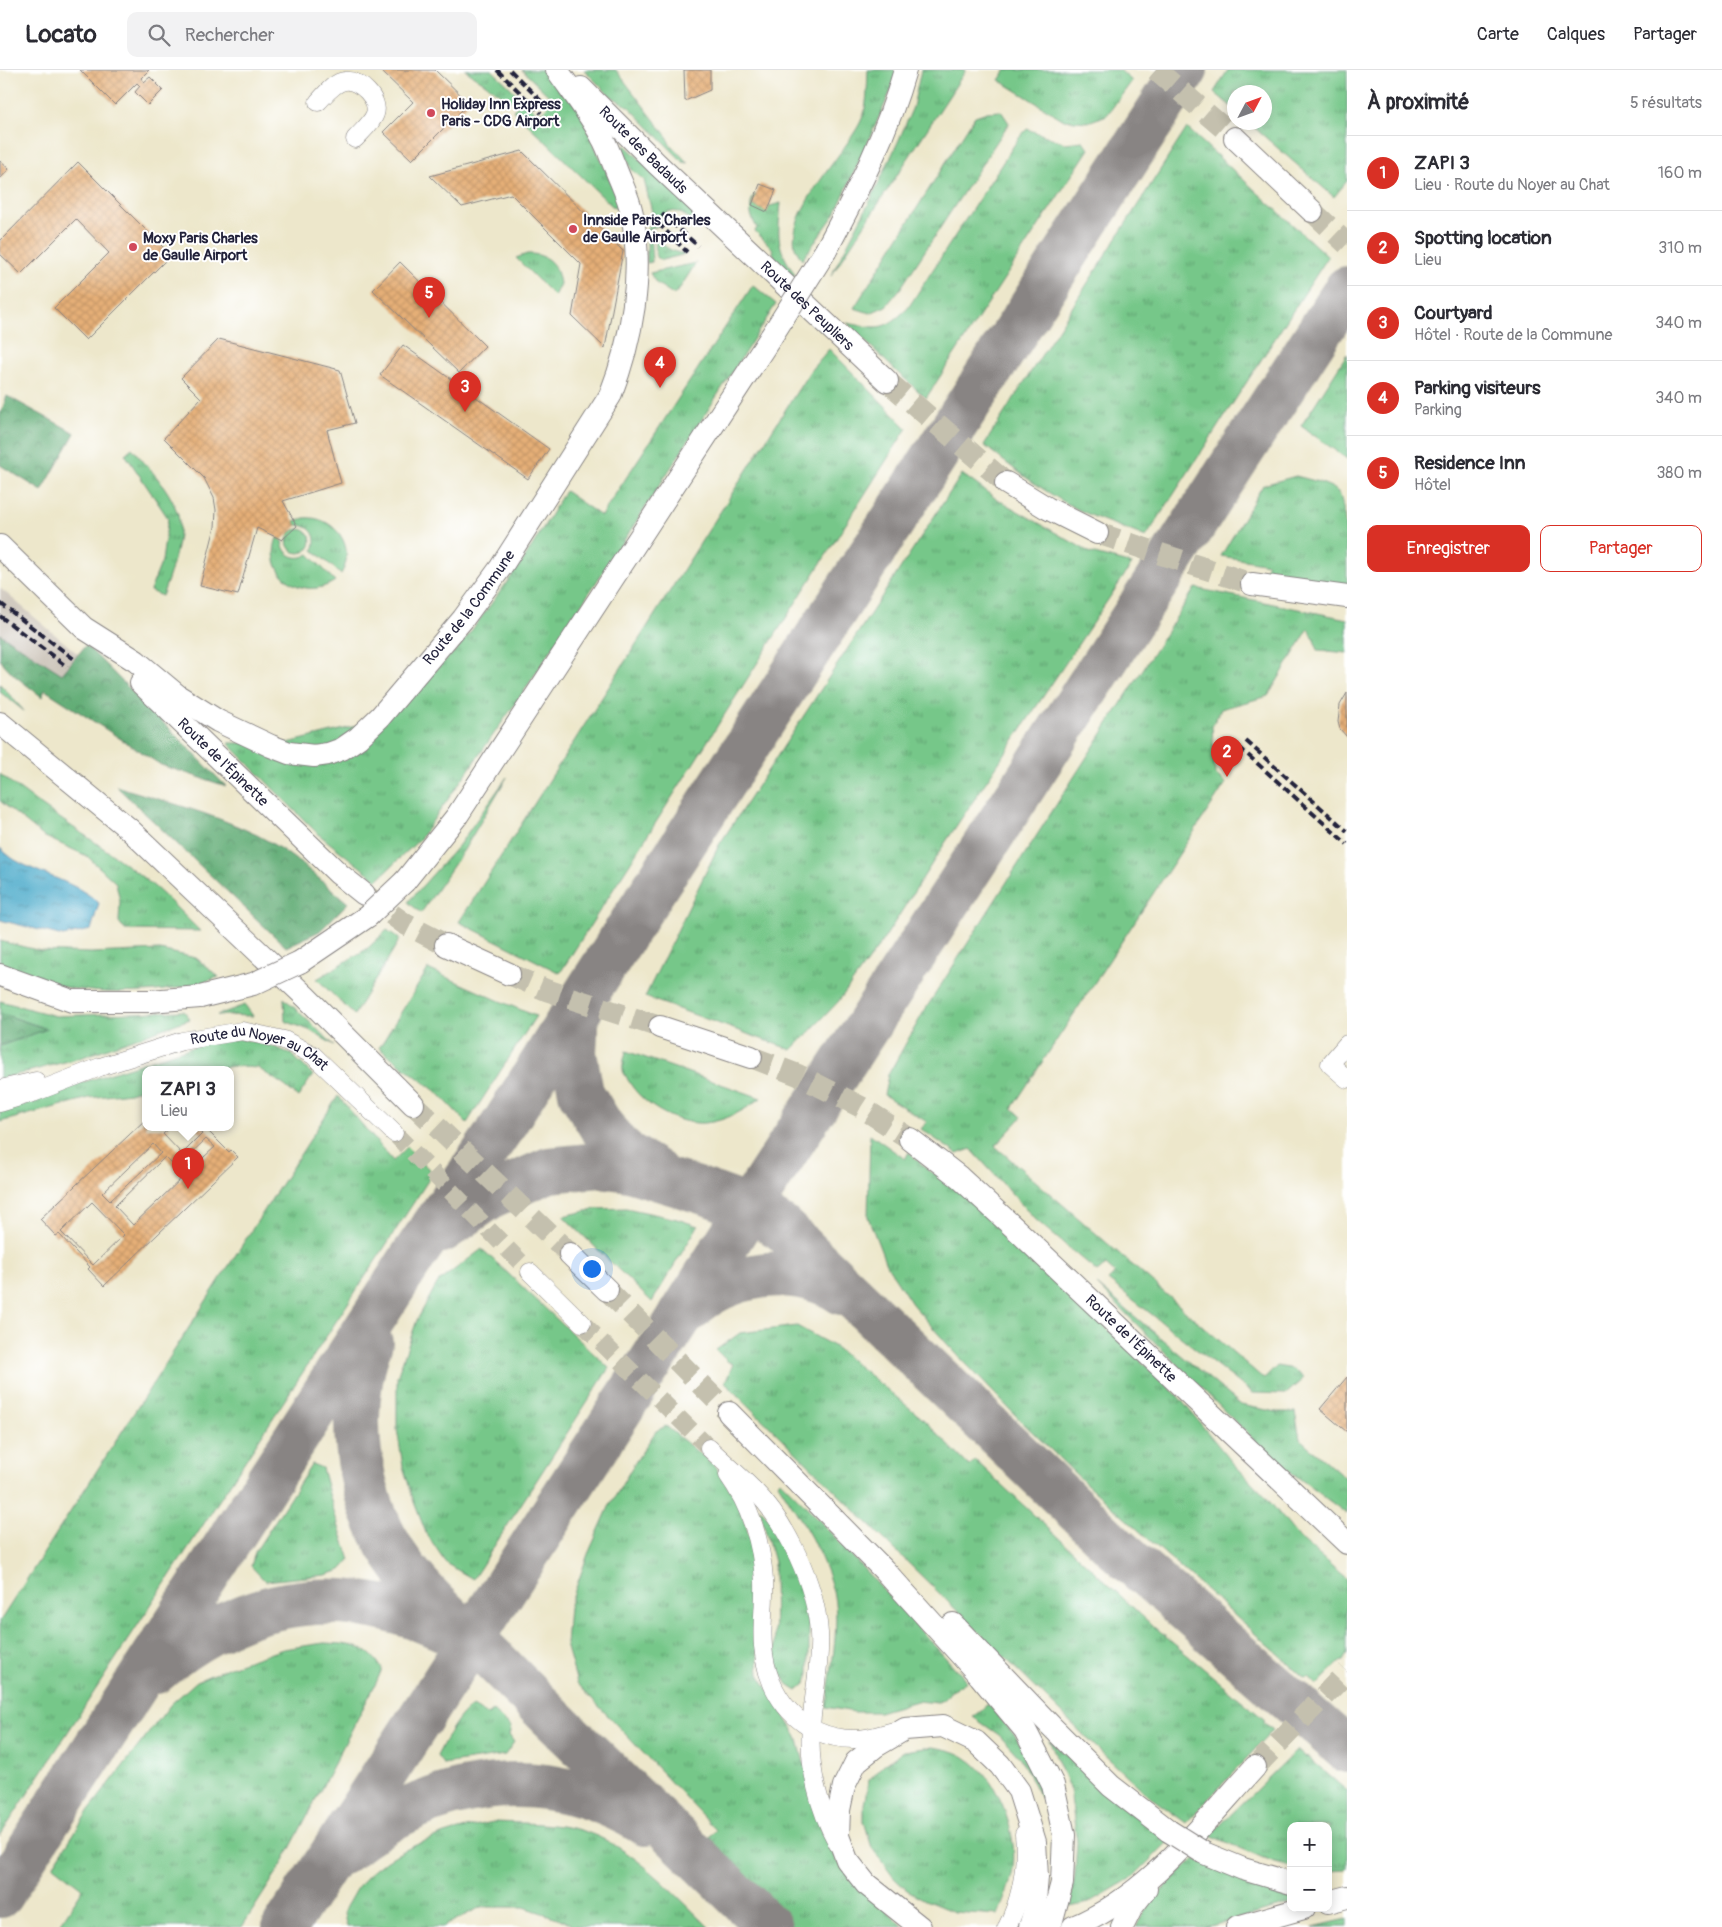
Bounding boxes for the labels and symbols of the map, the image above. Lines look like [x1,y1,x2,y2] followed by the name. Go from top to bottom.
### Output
[1227,85,1272,130] north arrow
[441,95,561,131] place label: Holiday Inn Express Paris - CDG Airport
[595,102,692,198] street label: Route des Badauds
[425,107,437,119] marker: Holiday Inn Express Paris - CDG Airport
[583,211,711,247] place label: Innside Paris Charles de Gaulle Airport
[567,223,579,235] marker: Innside Paris Charles de Gaulle Airport
[143,229,258,265] place label: Moxy Paris Charles de Gaulle Airport
[127,241,139,253] marker: Moxy Paris Charles de Gaulle Airport
[756,257,858,355] street label: Route des Peupliers
[413,277,445,318] pin: 5
[644,347,676,388] pin: 4
[449,371,481,412] pin: 3
[419,546,519,669] street label: Route de la Commune
[174,714,273,811] street label: Route de l'Épinette
[1211,736,1243,777] pin: 2
[189,1021,333,1075] street label: Route du Noyer au Chat
[172,1148,204,1189] pin: 1
[579,1256,605,1282] your location
[1081,1291,1181,1387] street label: Route de l'Épinette

